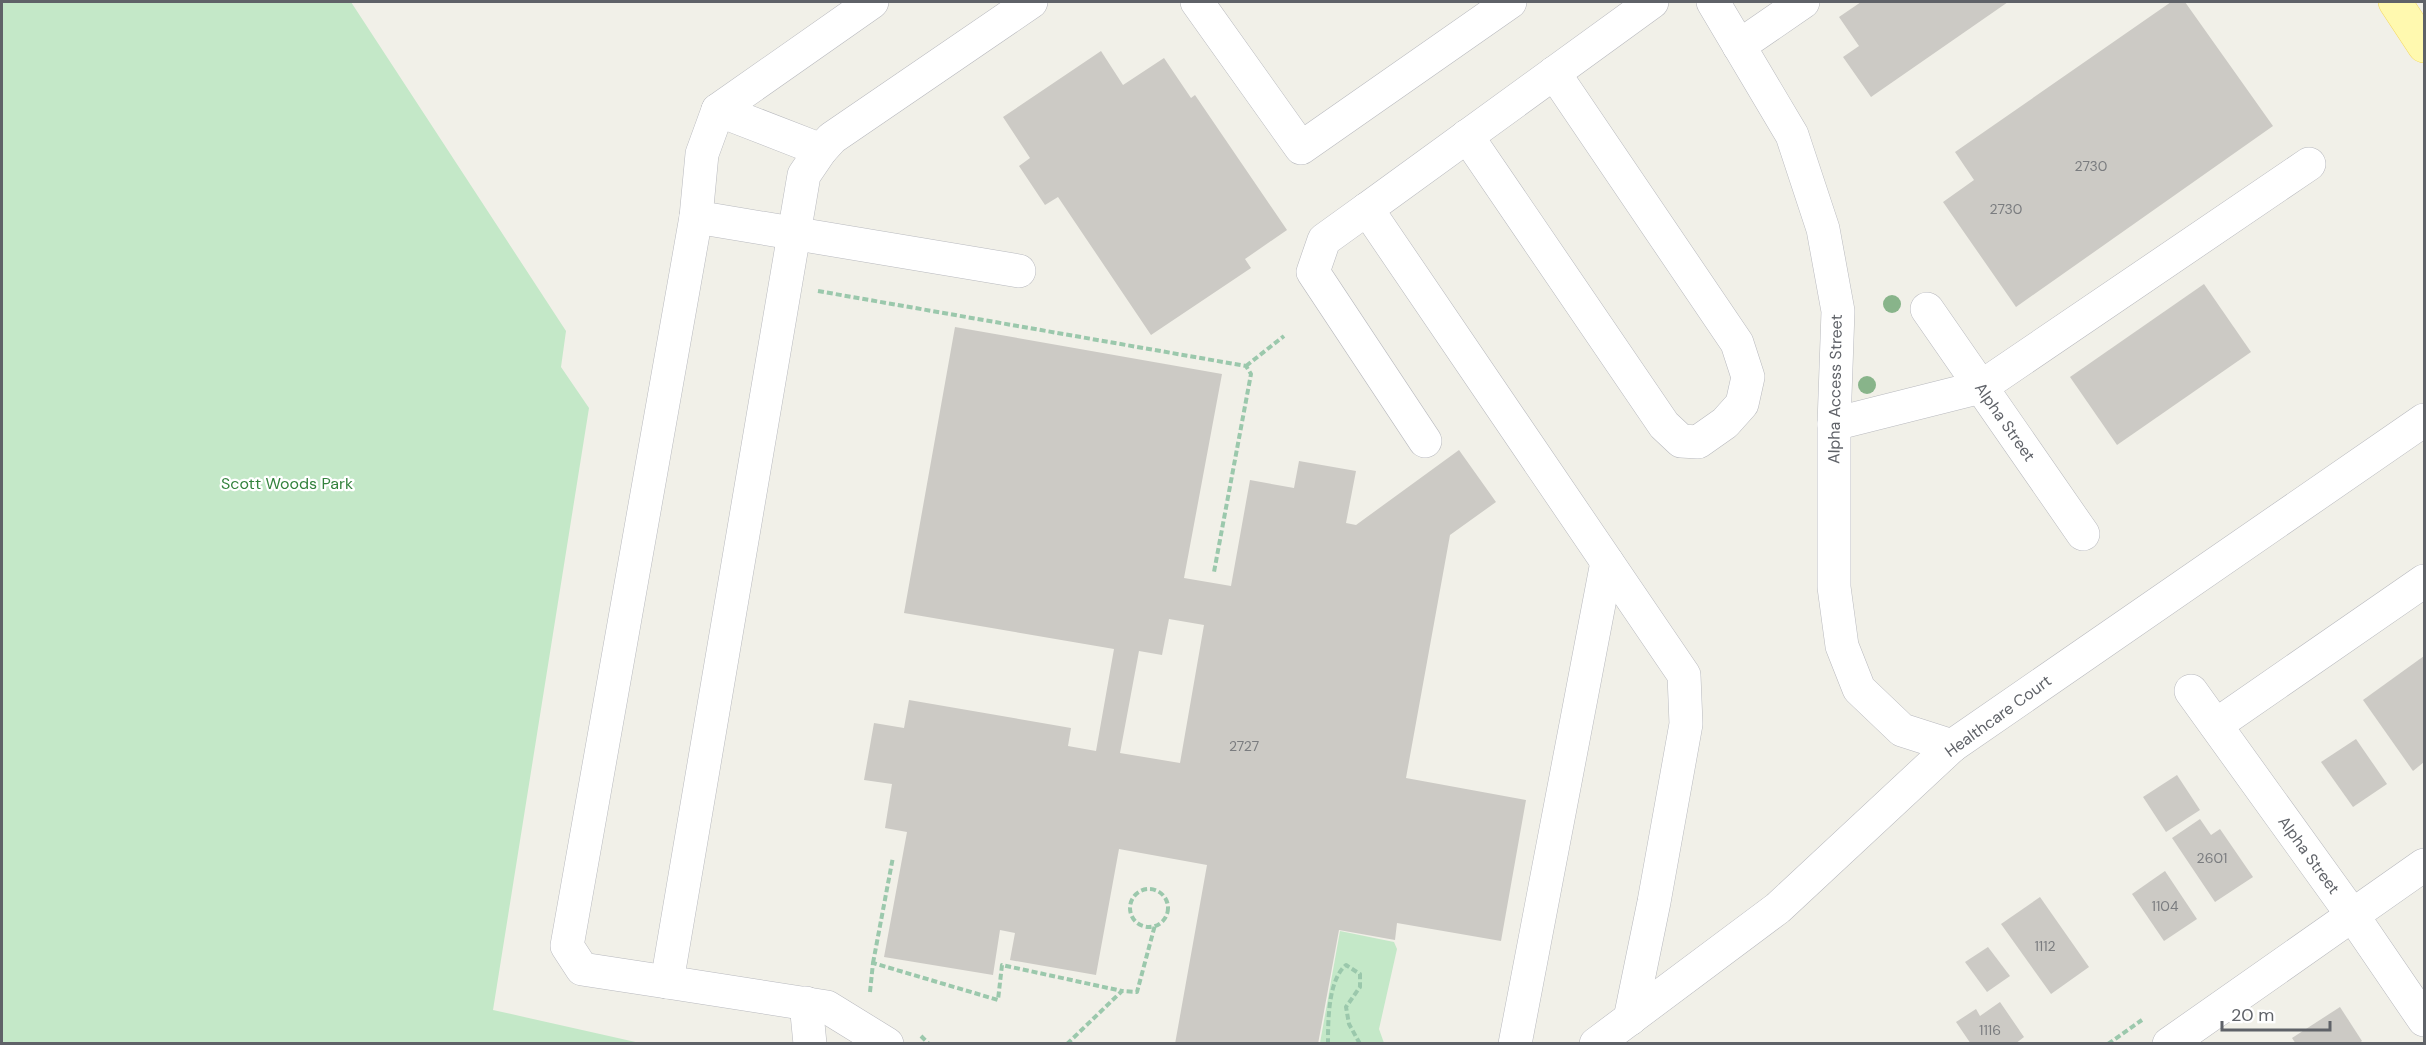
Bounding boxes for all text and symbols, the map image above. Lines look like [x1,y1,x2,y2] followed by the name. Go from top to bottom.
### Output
[2075,157,2107,175] house number: 2730
[1990,200,2022,218] house number: 2730
[1823,314,1847,464] street label: Alpha Access Street
[1970,378,2040,466] street label: Alpha Street
[221,473,353,494] park label: Scott Woods Park
[1941,670,2055,762] street label: Healthcare Court
[1229,737,1259,755] house number: 2727
[2274,812,2344,898] street label: Alpha Street
[2197,849,2227,867] house number: 2601
[2152,897,2179,915] house number: 1104
[2034,937,2056,955] house number: 1112
[2222,994,2330,1032] scale bar
[2231,1003,2274,1027] text: 20 m
[1979,1021,2001,1039] house number: 1116

